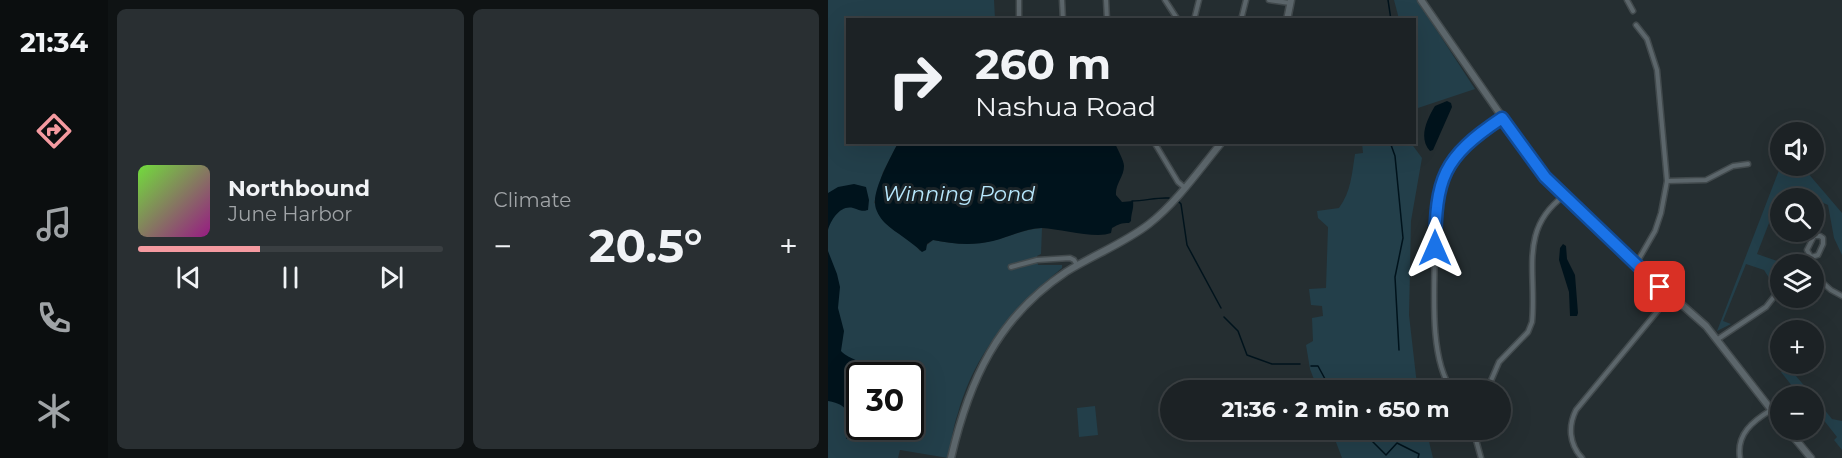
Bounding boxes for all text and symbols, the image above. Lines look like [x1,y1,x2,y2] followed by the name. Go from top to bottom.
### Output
[20,26,88,59] text: 21:34
[975,38,1111,90] text: 260 m
[876,42,954,120] icon: right
[975,90,1156,123] text: Nashua Road
[33,110,75,152] icon: directions
[1770,122,1824,440] map controls
[1770,122,1824,176] button: sound
[228,175,370,202] text: Northbound
[883,181,1036,206] water label: Winning Pond
[494,188,571,212] text: Climate
[1770,188,1824,242] button: search
[228,202,352,226] text: June Harbor
[33,203,75,245] icon: music
[1403,216,1467,280] position arrow
[589,218,703,273] text: 20.5°
[494,226,512,266] text: −
[779,226,798,266] text: +
[1770,254,1824,308] button: layers
[172,261,205,294] icon: previous
[274,261,307,294] icon: pause
[375,261,408,294] icon: next
[1634,261,1685,312] pin
[1643,270,1676,303] icon: arrive
[33,297,75,339] icon: phone
[1770,320,1824,374] button: +
[846,362,924,440] speed limit sign: 30
[1770,386,1824,440] button: −
[33,390,75,432] icon: climate
[1221,396,1450,423] text: 21:36 · 2 min · 650 m

